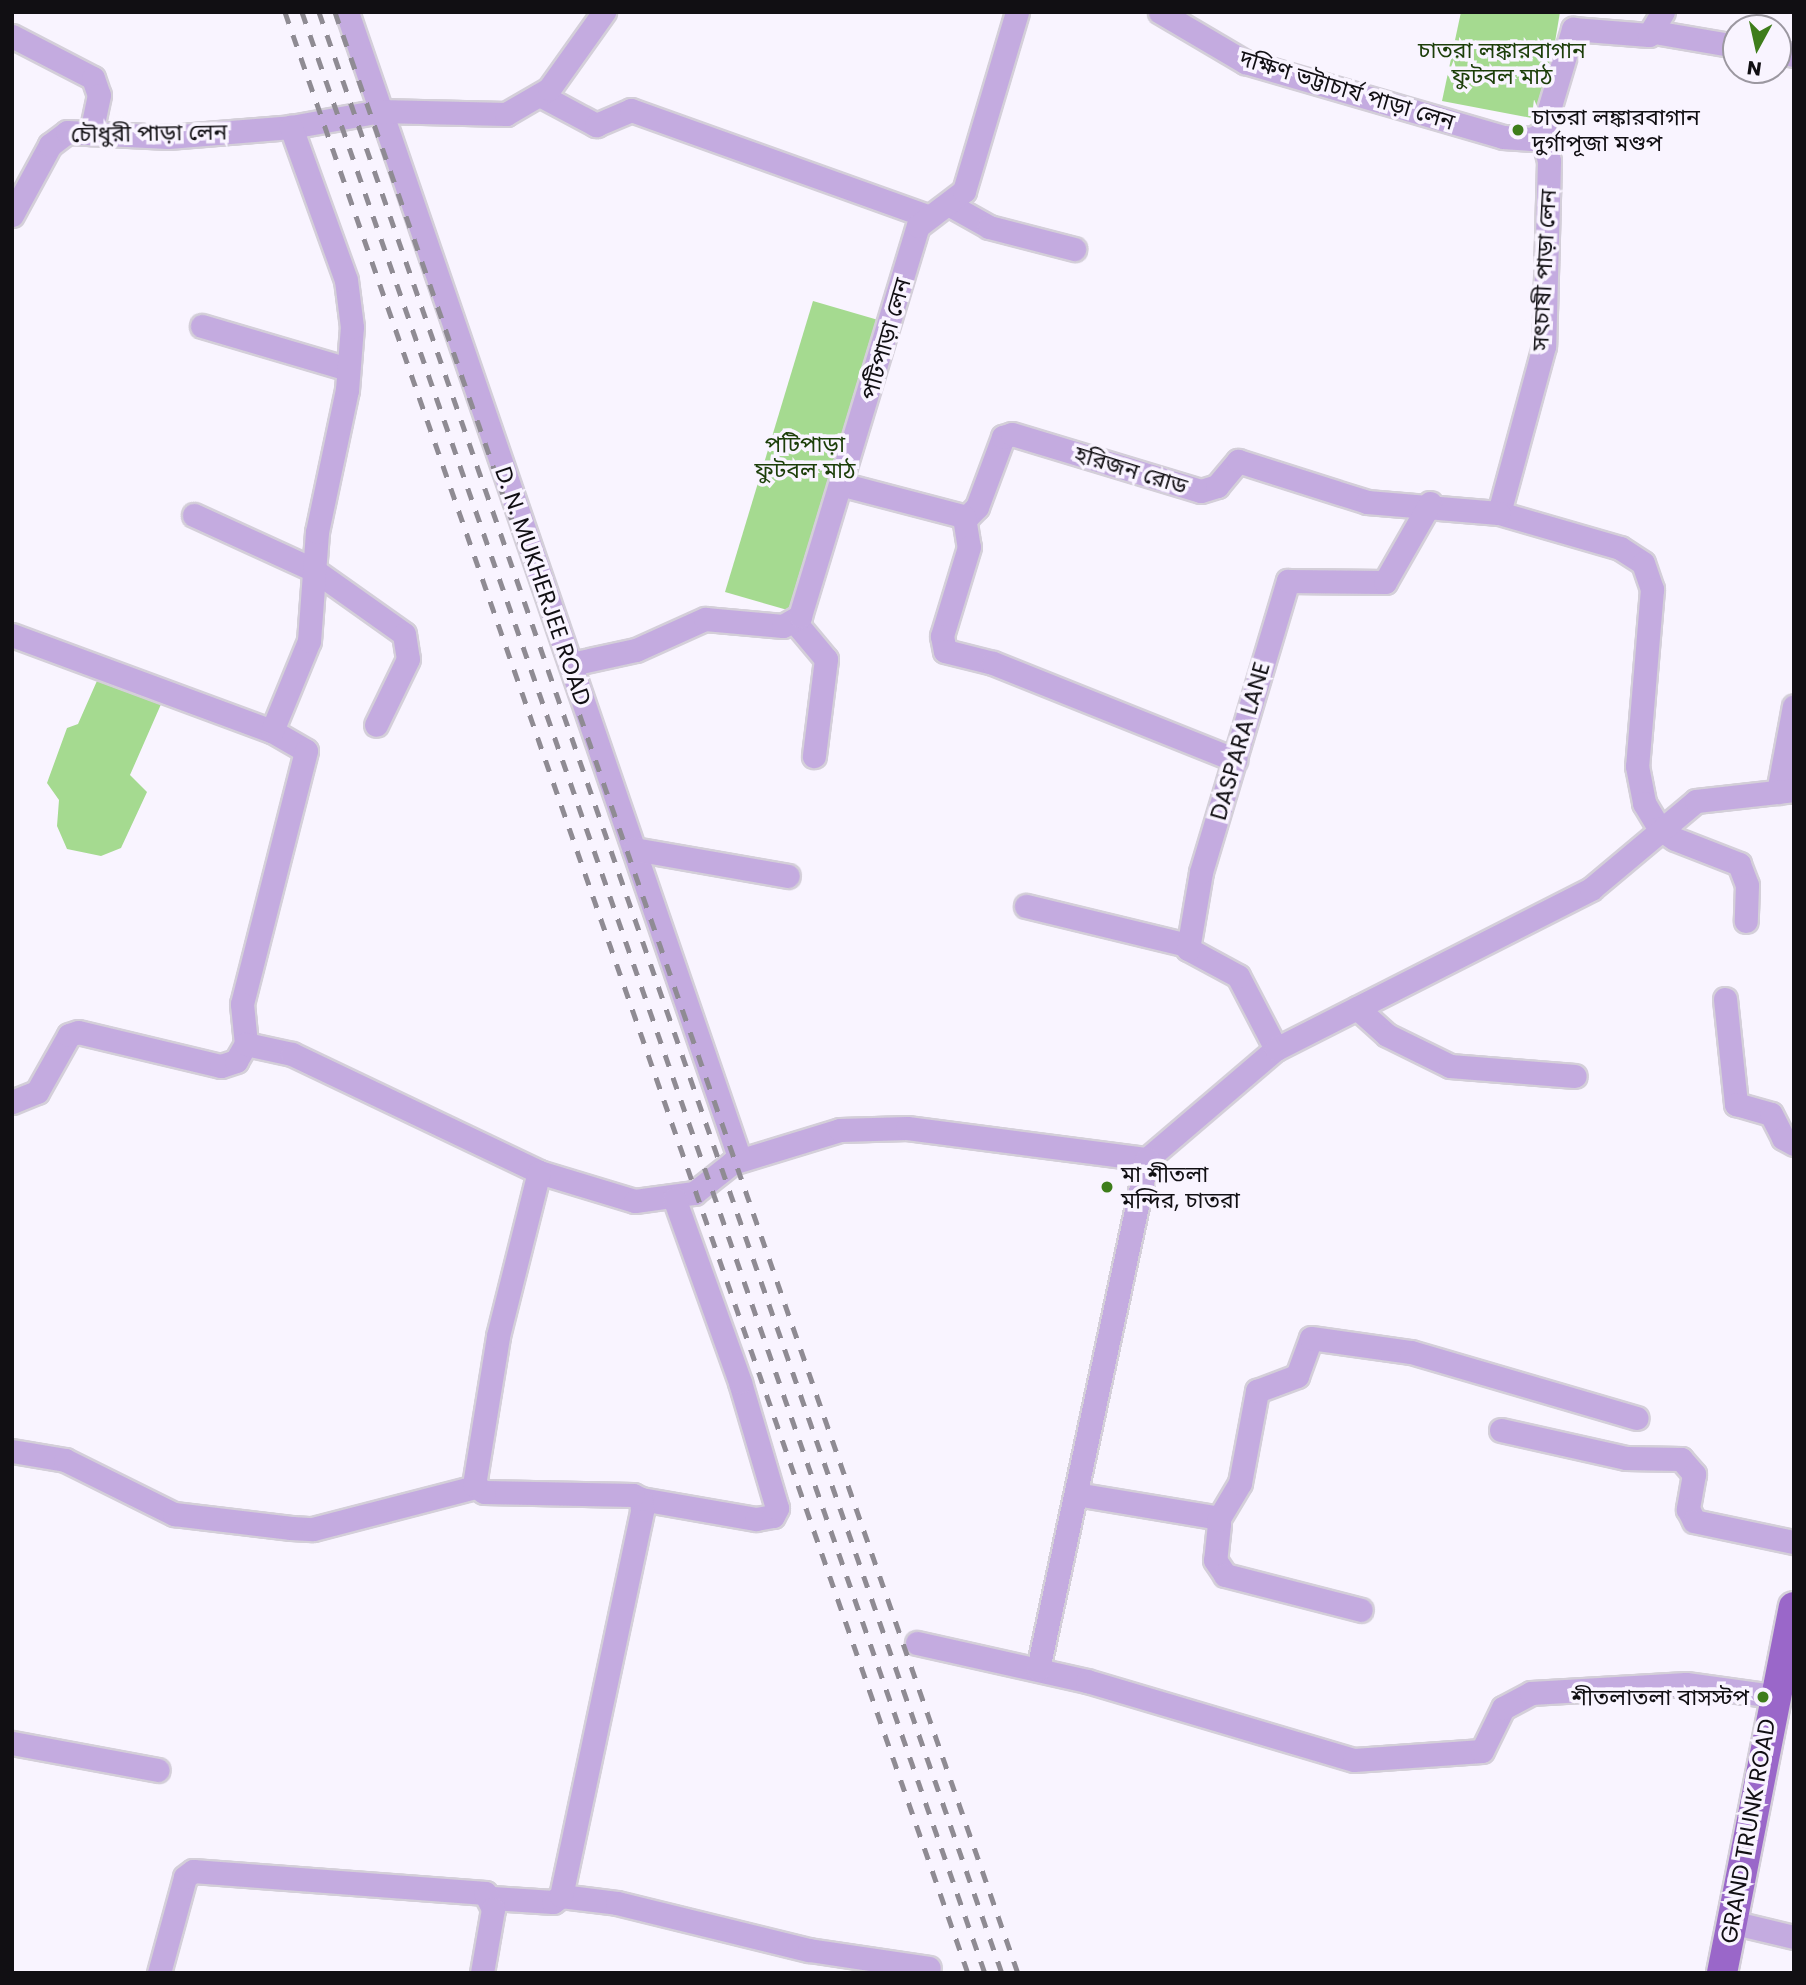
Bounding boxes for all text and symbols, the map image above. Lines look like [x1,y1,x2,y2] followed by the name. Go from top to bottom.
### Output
[1722,14,1792,84] north arrow
[1418,36,1586,90] park label: চাতরা লঙ্কারবাগান ফুটবল মাঠ
[1236,44,1458,136] street label: দক্ষিণ ভট্টাচার্য পাড়া লেন
[1745,54,1763,83] text: N
[1532,103,1700,157] place label: চাতরা লঙ্কারবাগান দুর্গাপূজা মণ্ডপ
[70,118,228,148] street label: চৌধুরী পাড়া লেন
[1510,122,1526,138] marker: চাতরা লঙ্কারবাগান দুর্গাপূজা মণ্ডপ
[1526,189,1562,351] street label: সৎচাষী পাড়া লেন
[855,275,917,403] street label: পটিপাড়া লেন
[754,430,856,484] park label: পটিপাড়া ফুটবল মাঠ
[1071,440,1191,500] street label: হরিজন রোড
[489,463,597,709] street label: D. N. MUKHERJEE ROAD
[1204,659,1276,823] street label: DASPARA LANE
[1121,1160,1240,1214] place label: মা শীতলা মন্দির, চাতরা
[1099,1179,1115,1195] marker: মা শীতলা মন্দির, চাতরা
[1571,1683,1749,1711] place label: শীতলাতলা বাসস্টপ
[1755,1689,1771,1705] marker: শীতলাতলা বাসস্টপ
[1715,1716,1781,1946] street label: GRAND TRUNK ROAD

